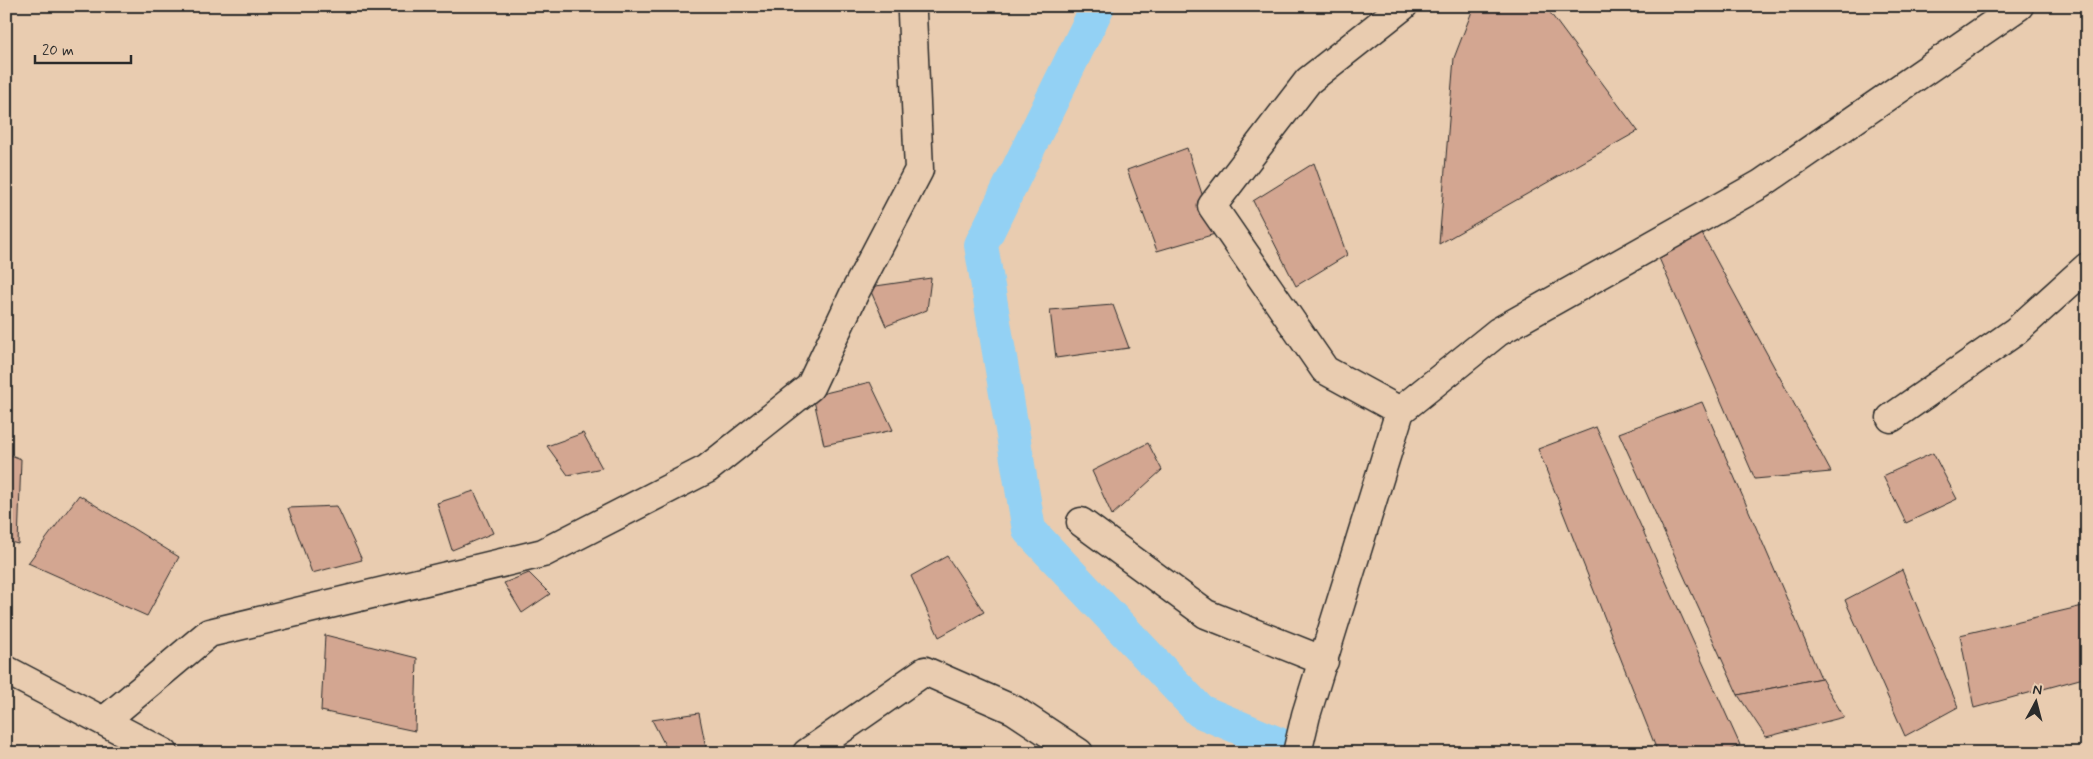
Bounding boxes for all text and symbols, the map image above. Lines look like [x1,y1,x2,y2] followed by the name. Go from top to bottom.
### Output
[35,32,131,64] scale bar
[42,41,74,61] text: 20 m
[2010,676,2060,726] north arrow
[2032,681,2043,700] text: N

